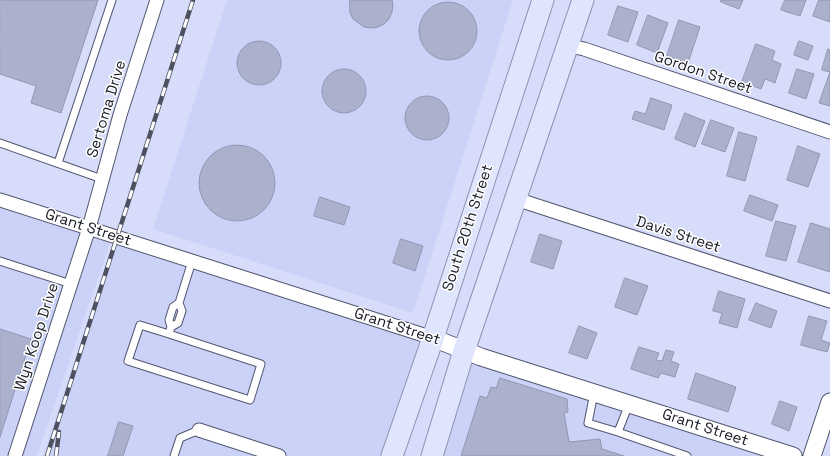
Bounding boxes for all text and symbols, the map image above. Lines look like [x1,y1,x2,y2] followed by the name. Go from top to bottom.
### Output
[652,48,754,98] street label: Gordon Street
[84,58,130,160] street label: Sertoma Drive
[439,162,497,294] street label: South 20th Street
[43,206,133,250] street label: Grant Street
[634,213,722,257] street label: Davis Street
[11,281,63,393] street label: Wyn Koop Drive
[352,305,442,349] street label: Grant Street
[660,406,750,450] street label: Grant Street

